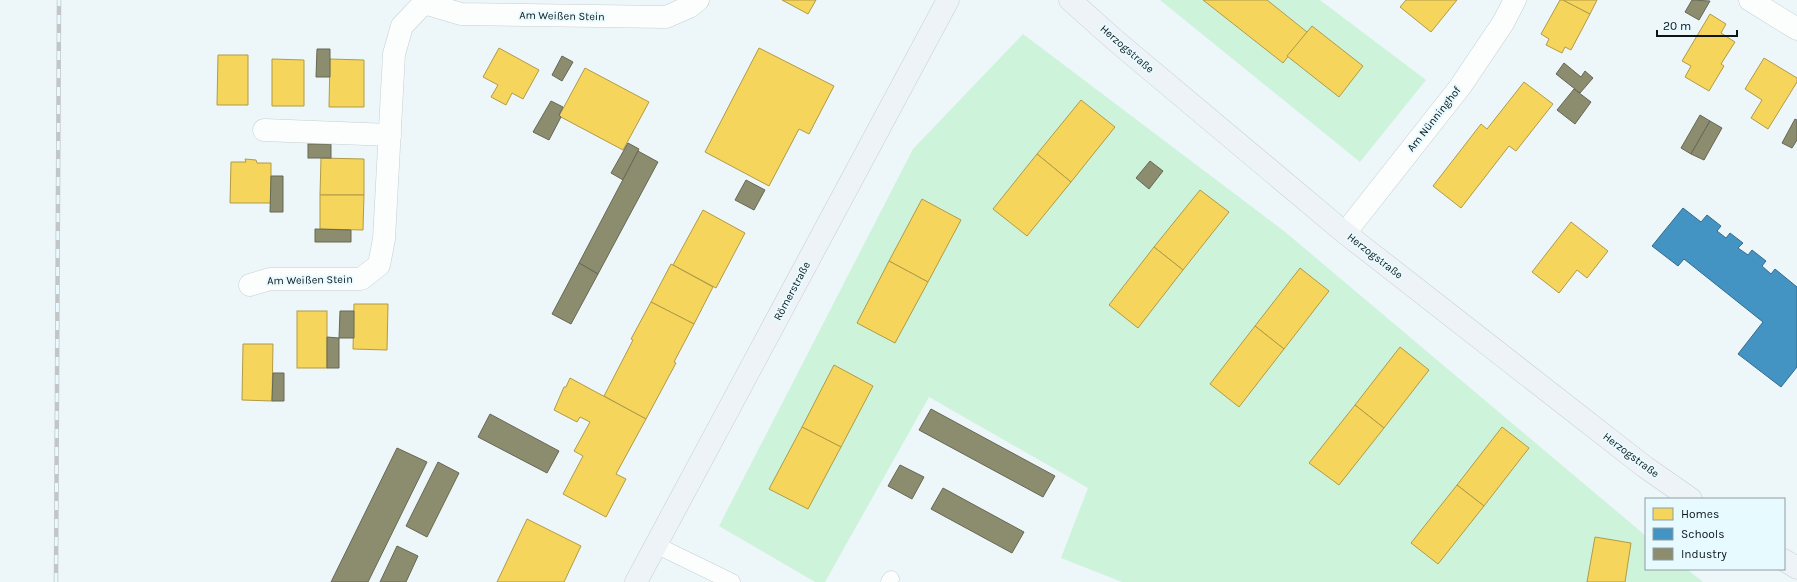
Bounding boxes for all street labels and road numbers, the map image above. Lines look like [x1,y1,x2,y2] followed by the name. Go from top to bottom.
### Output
[519,9,605,23] street label: Am Weißen Stein
[1098,22,1157,76] street label: Herzogstraße
[1404,84,1464,154] street label: Am Nünninghof
[1345,230,1406,282] street label: Herzogstraße
[771,259,813,323] street label: Römerstraße
[267,273,353,287] street label: Am Weißen Stein
[1600,430,1662,480] street label: Herzogstraße

